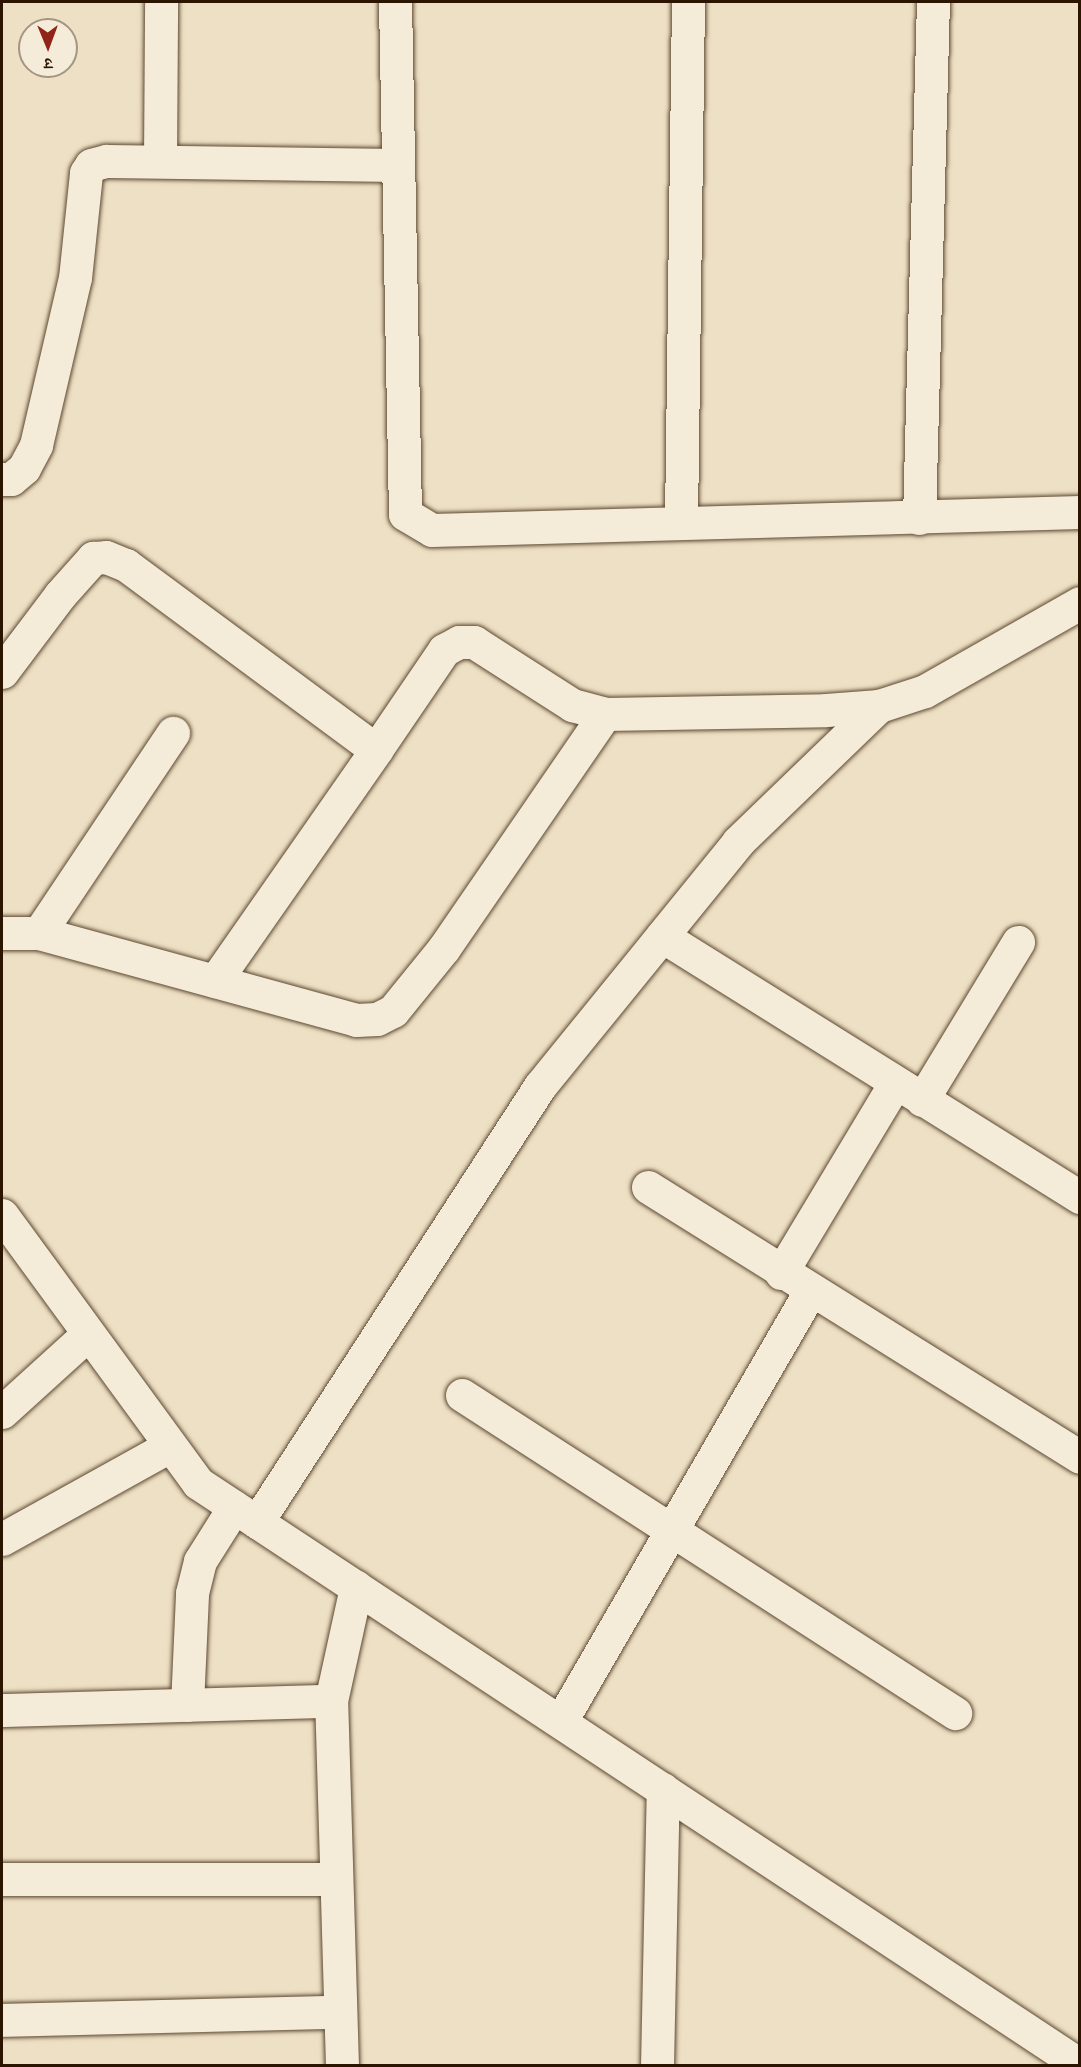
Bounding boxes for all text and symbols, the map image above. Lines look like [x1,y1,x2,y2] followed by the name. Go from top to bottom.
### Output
[18,18,78,78] north arrow
[44,54,53,74] text: उ

